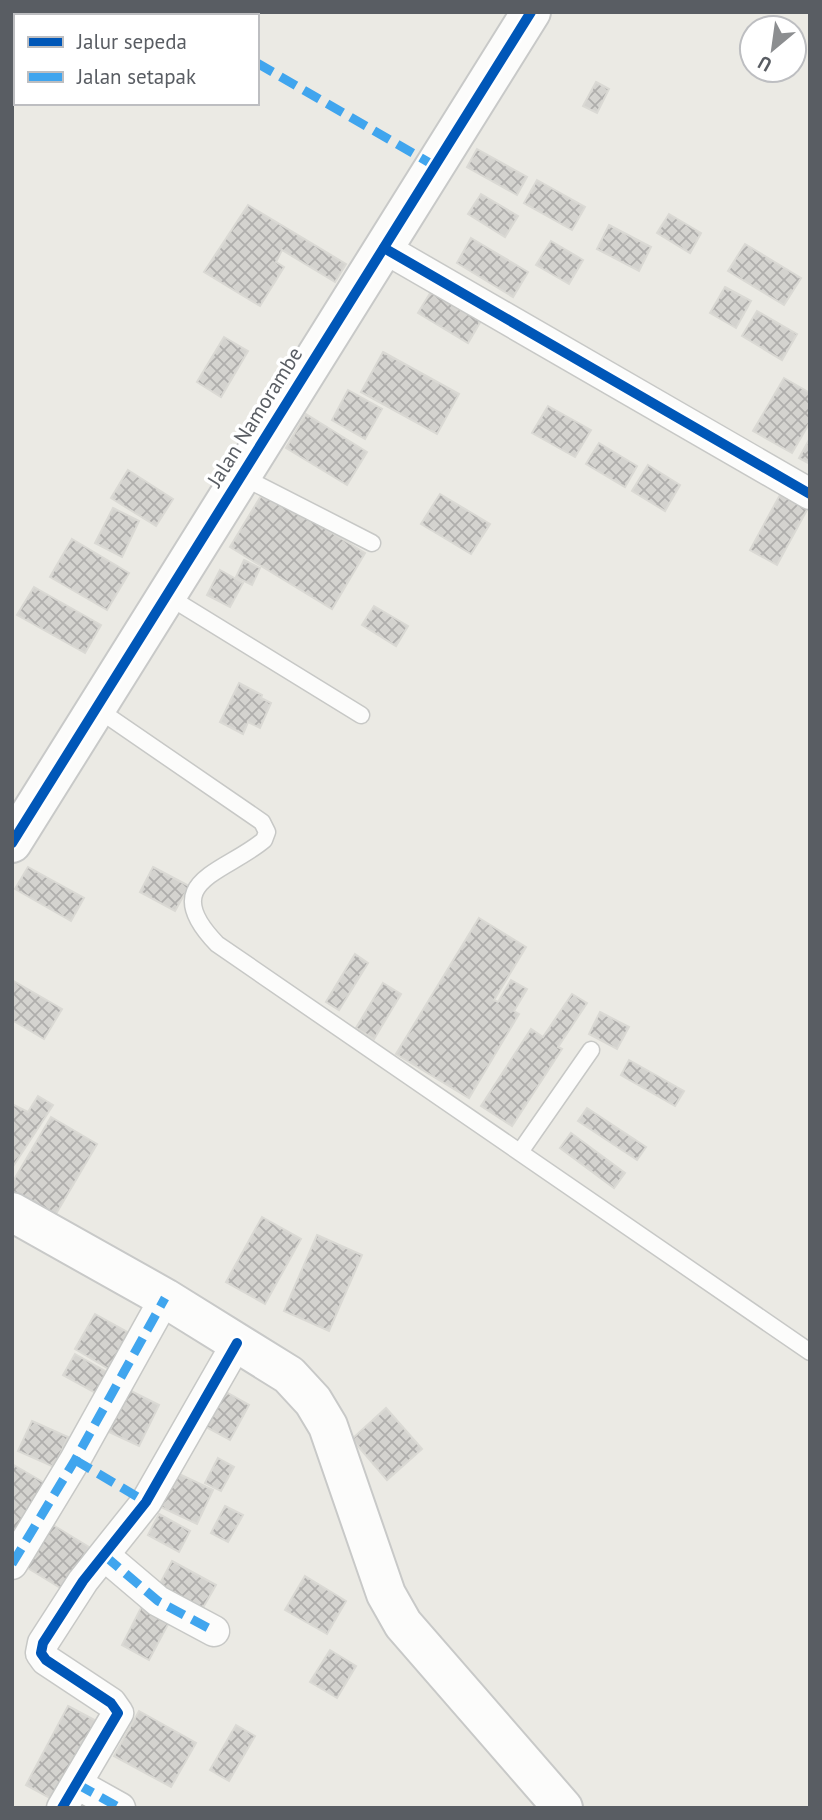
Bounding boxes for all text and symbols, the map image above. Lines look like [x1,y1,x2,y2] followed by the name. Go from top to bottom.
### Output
[14,14,259,105] legend
[738,14,808,84] north arrow
[76,28,187,55] text: Jalur sepeda
[754,50,776,77] text: U
[76,63,196,90] text: Jalan setapak
[200,342,308,492] street label: Jalan Namorambe

